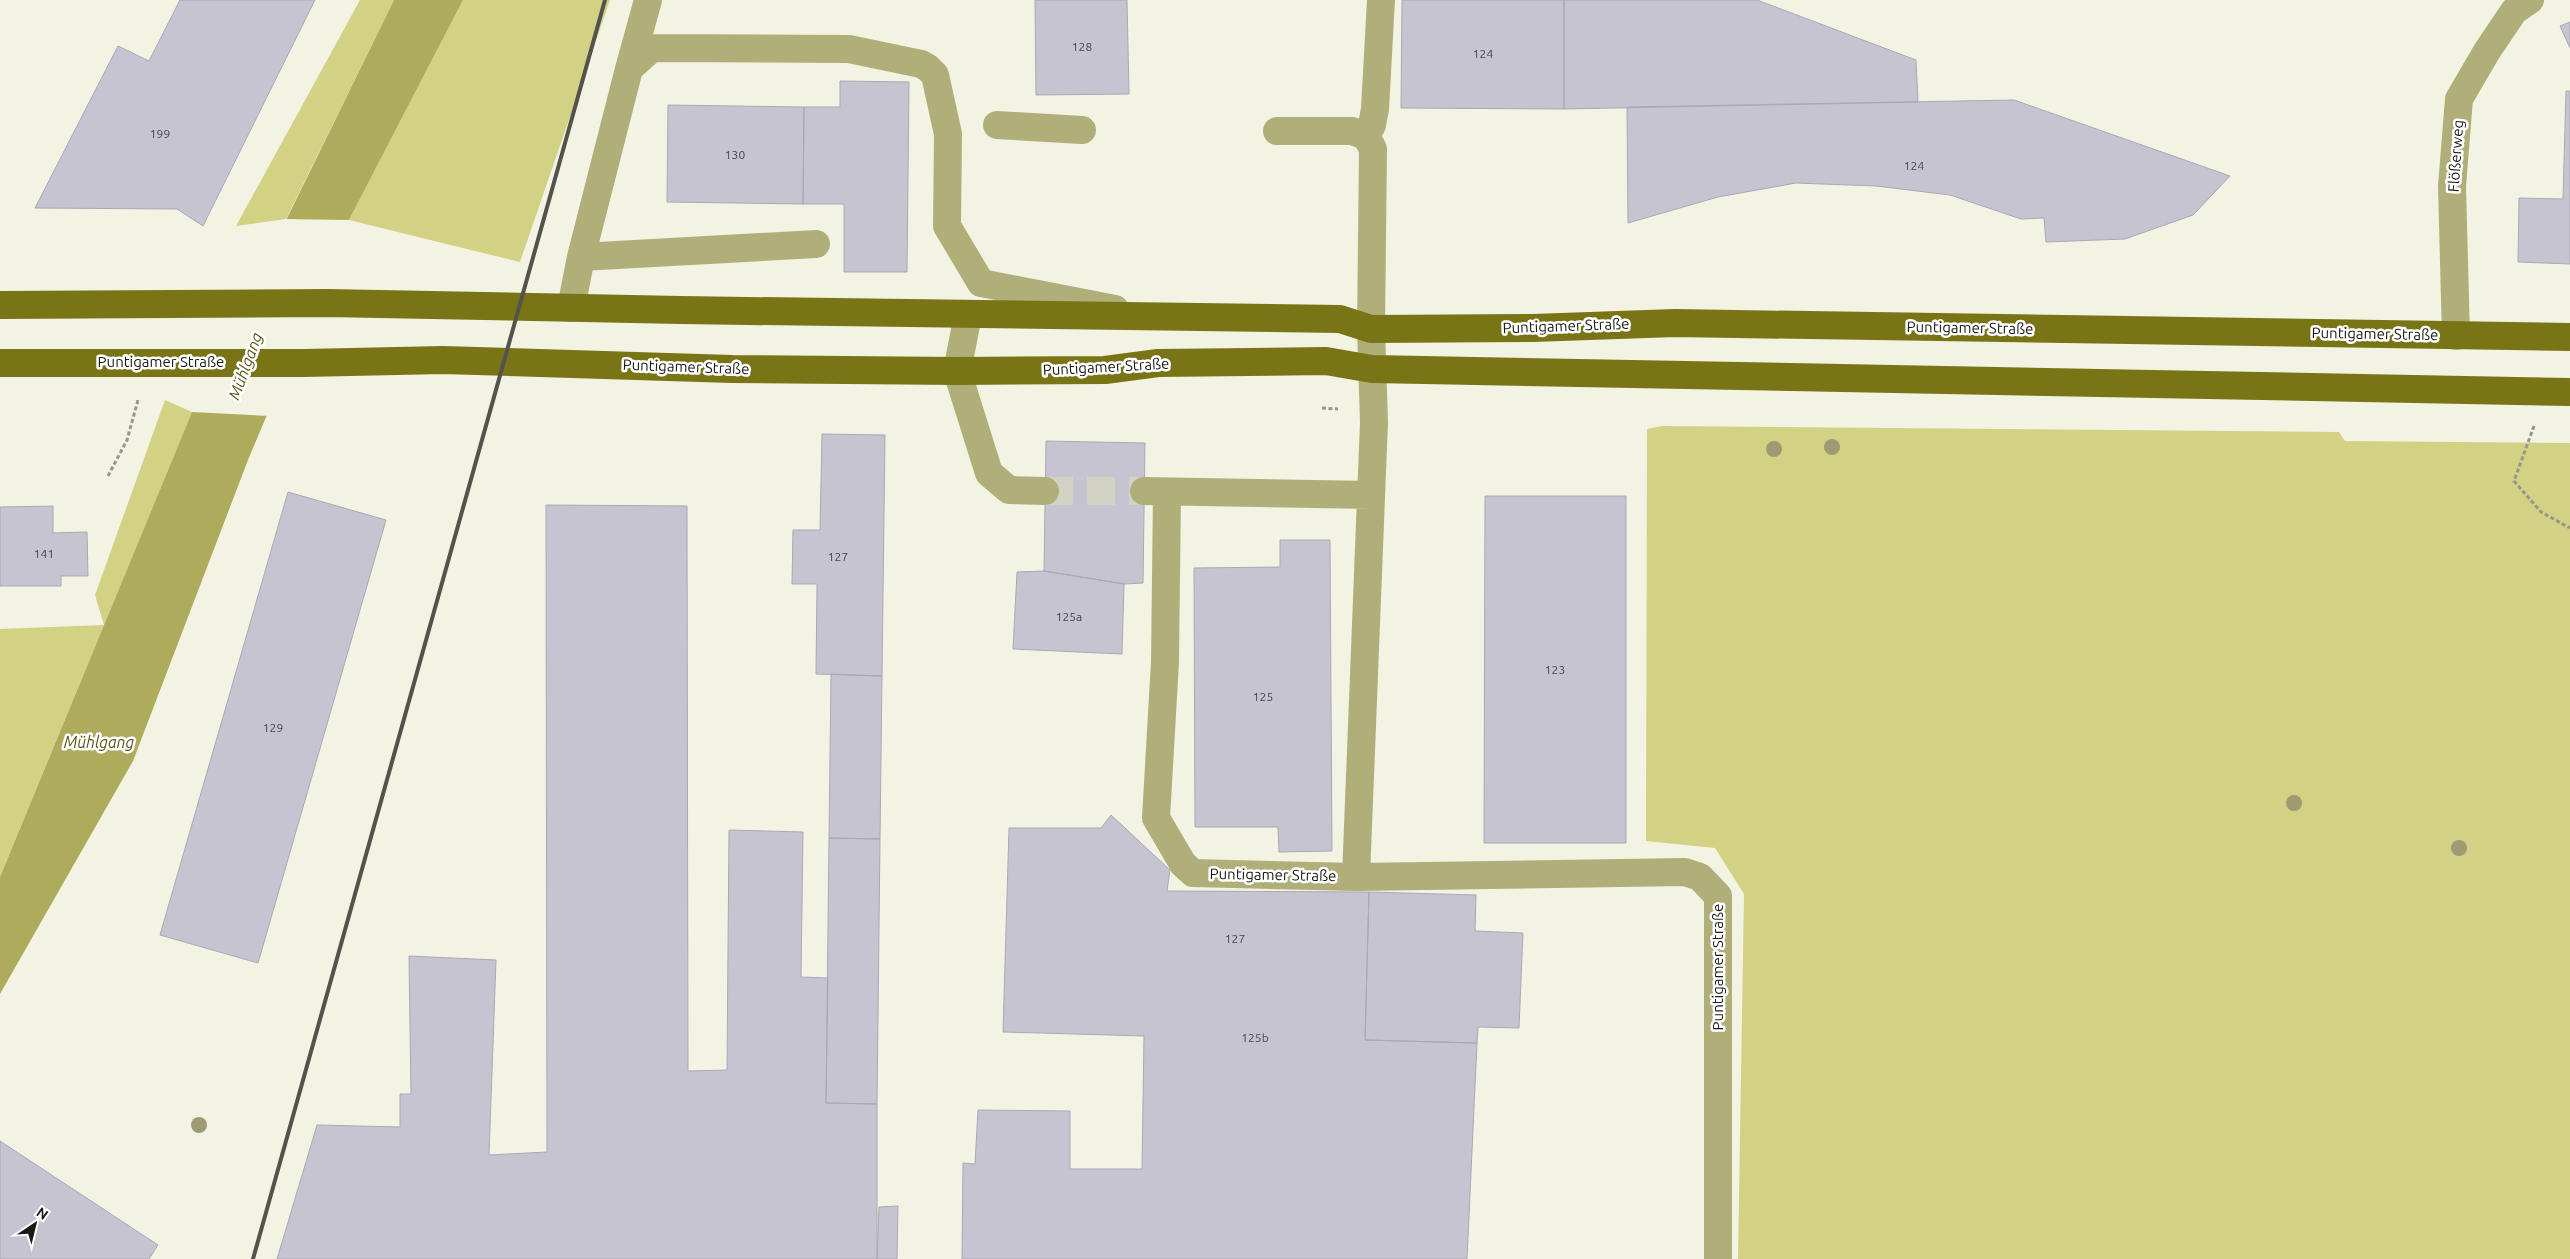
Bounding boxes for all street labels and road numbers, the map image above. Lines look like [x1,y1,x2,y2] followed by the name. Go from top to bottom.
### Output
[2444,119,2467,193] street label: Flößerweg
[1502,315,1630,336] street label: Puntigamer Straße
[1906,318,2034,337] street label: Puntigamer Straße
[2311,324,2439,343] street label: Puntigamer Straße
[98,353,224,370] street label: Puntigamer Straße
[1042,355,1170,378] street label: Puntigamer Straße
[622,356,750,377] street label: Puntigamer Straße
[1209,865,1337,884] street label: Puntigamer Straße
[1709,904,1726,1030] street label: Puntigamer Straße

